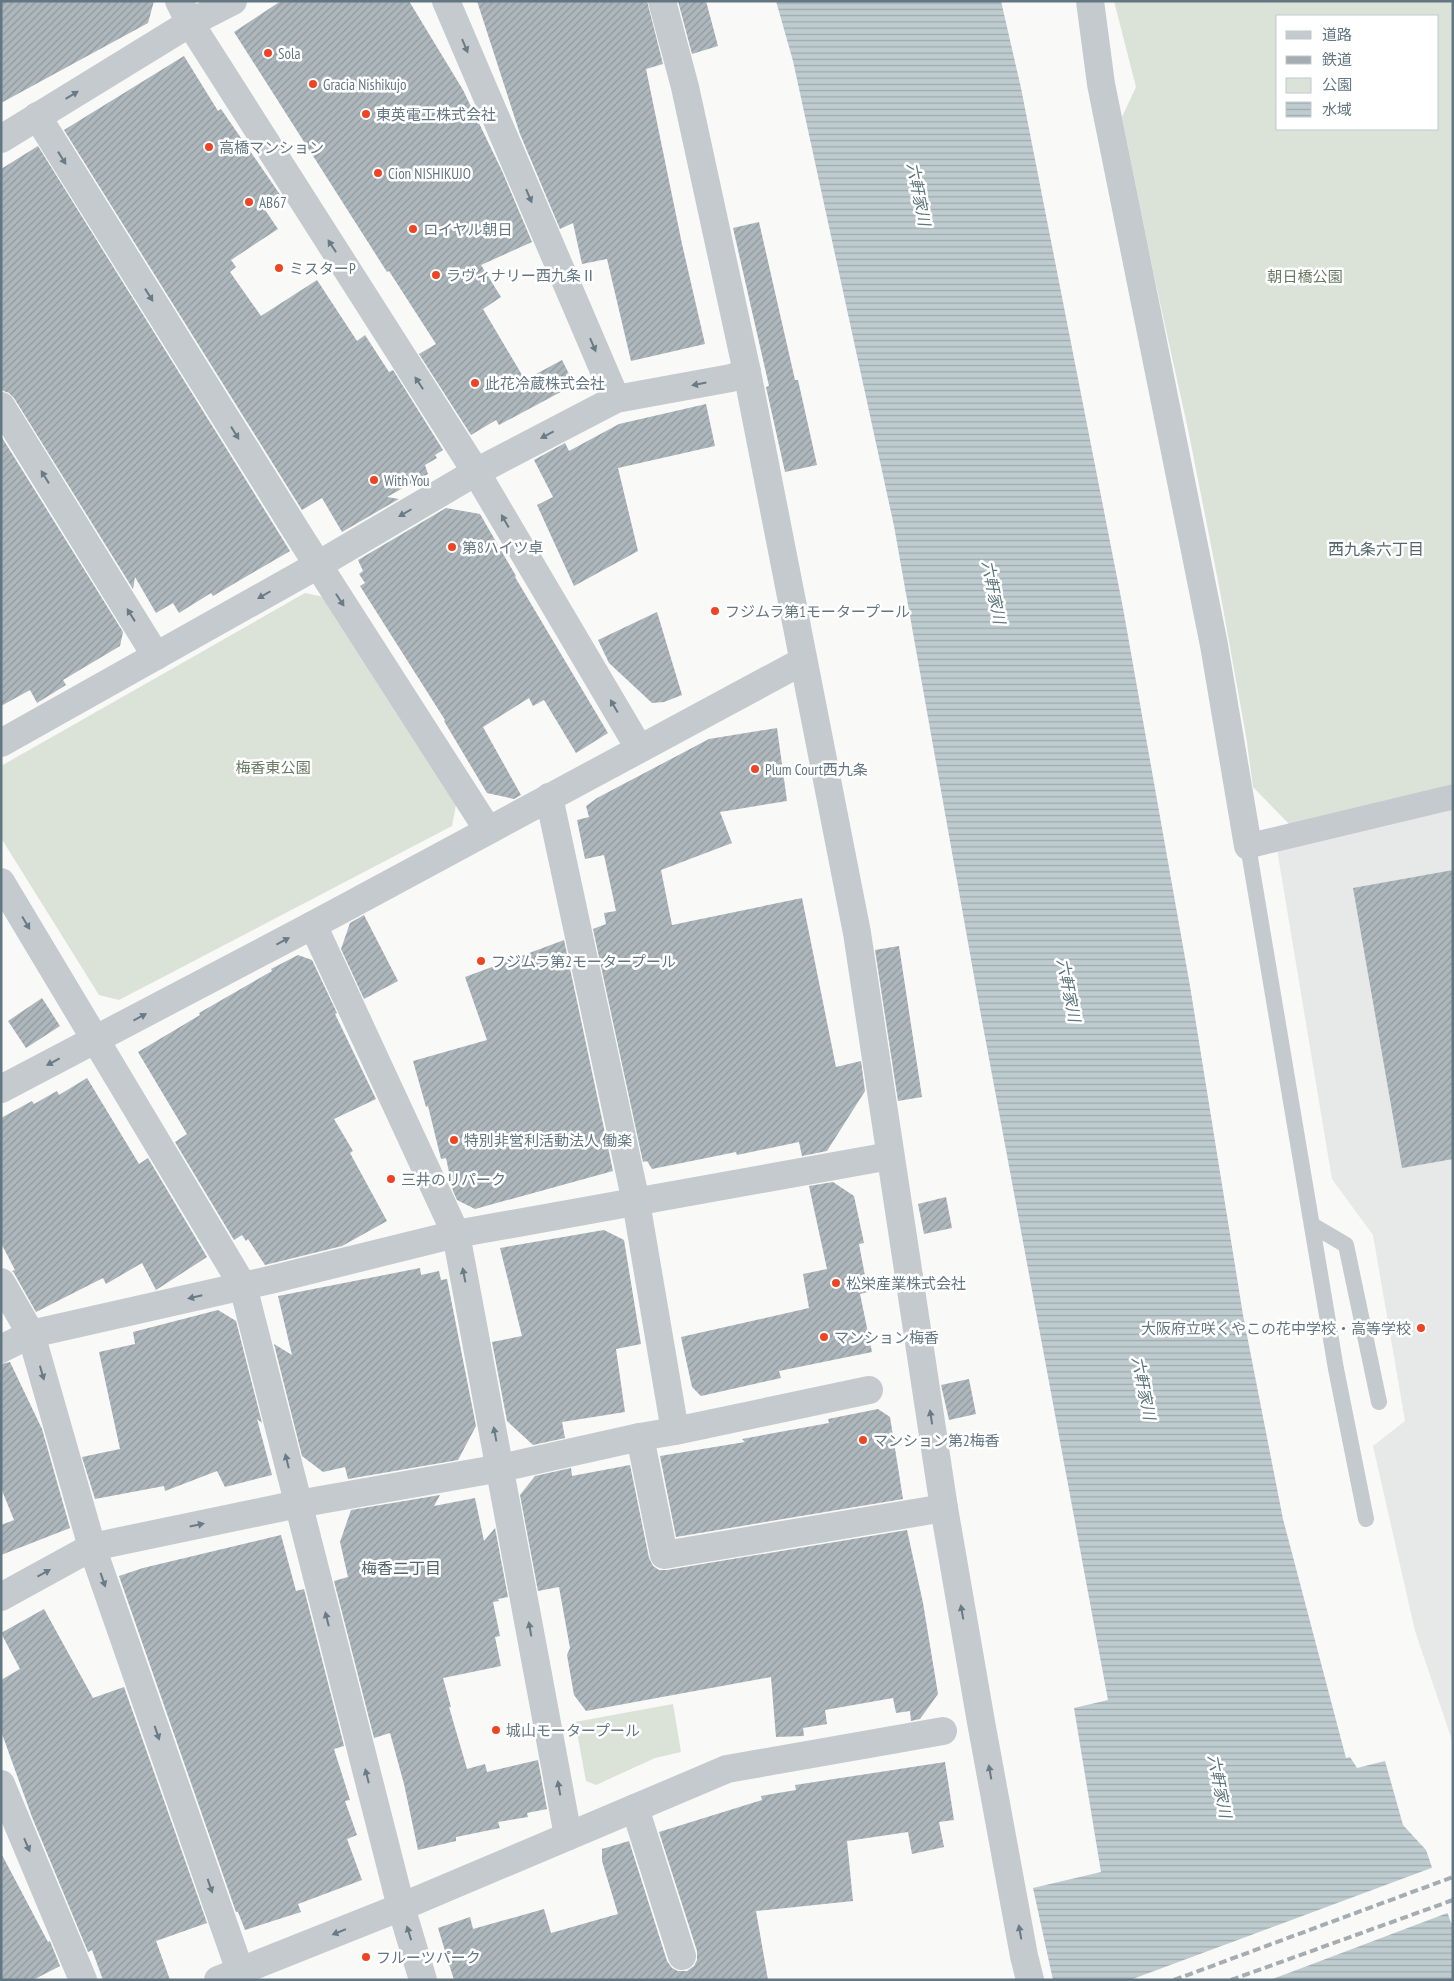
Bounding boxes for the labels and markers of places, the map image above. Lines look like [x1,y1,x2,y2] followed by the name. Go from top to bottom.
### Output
[278,44,300,63] place label: Sola
[262,47,274,59] marker: Sola
[323,75,407,94] place label: Gracia Nishikujo
[307,78,319,90] marker: Gracia Nishikujo
[376,105,496,124] place label: 東英電工株式会社
[360,108,372,120] marker: 東英電工株式会社
[219,138,324,157] place label: 高橋マンション
[203,141,215,153] marker: 高橋マンション
[388,164,471,183] place label: Cion NISHIKUJO
[372,167,384,179] marker: Cion NISHIKUJO
[259,193,287,212] place label: AB67
[243,196,255,208] marker: AB67
[423,220,513,239] place label: ロイヤル朝日
[407,223,419,235] marker: ロイヤル朝日
[289,259,356,278] place label: ミスターP
[273,262,285,274] marker: ミスターP
[446,266,596,285] place label: ラヴィナリー西九条Ⅱ
[430,269,442,281] marker: ラヴィナリー西九条Ⅱ
[485,374,605,393] place label: 此花冷蔵株式会社
[469,377,481,389] marker: 此花冷蔵株式会社
[384,471,430,490] place label: With You
[368,474,380,486] marker: With You
[462,538,543,557] place label: 第8ハイツ卓
[446,541,458,553] marker: 第8ハイツ卓
[725,602,910,621] place label: フジムラ第1モータープール
[709,605,721,617] marker: フジムラ第1モータープール
[765,760,868,779] place label: Plum Court西九条
[749,763,761,775] marker: Plum Court西九条
[491,952,676,971] place label: フジムラ第2モータープール
[475,955,487,967] marker: フジムラ第2モータープール
[464,1131,632,1150] place label: 特別非営利活動法人 働楽
[448,1134,460,1146] marker: 特別非営利活動法人 働楽
[401,1170,506,1189] place label: 三井のリパーク
[385,1173,397,1185] marker: 三井のリパーク
[846,1274,966,1293] place label: 松栄産業株式会社
[830,1277,842,1289] marker: 松栄産業株式会社
[1141,1319,1411,1338] place label: 大阪府立咲くやこの花中学校・高等学校
[1415,1322,1427,1334] marker: 大阪府立咲くやこの花中学校・高等学校
[834,1328,939,1347] place label: マンション梅香
[818,1331,830,1343] marker: マンション梅香
[873,1431,1000,1450] place label: マンション第2梅香
[857,1434,869,1446] marker: マンション第2梅香
[506,1721,640,1740] place label: 城山モータープール
[490,1724,502,1736] marker: 城山モータープール
[376,1948,481,1967] place label: フルーツパーク
[360,1951,372,1963] marker: フルーツパーク

